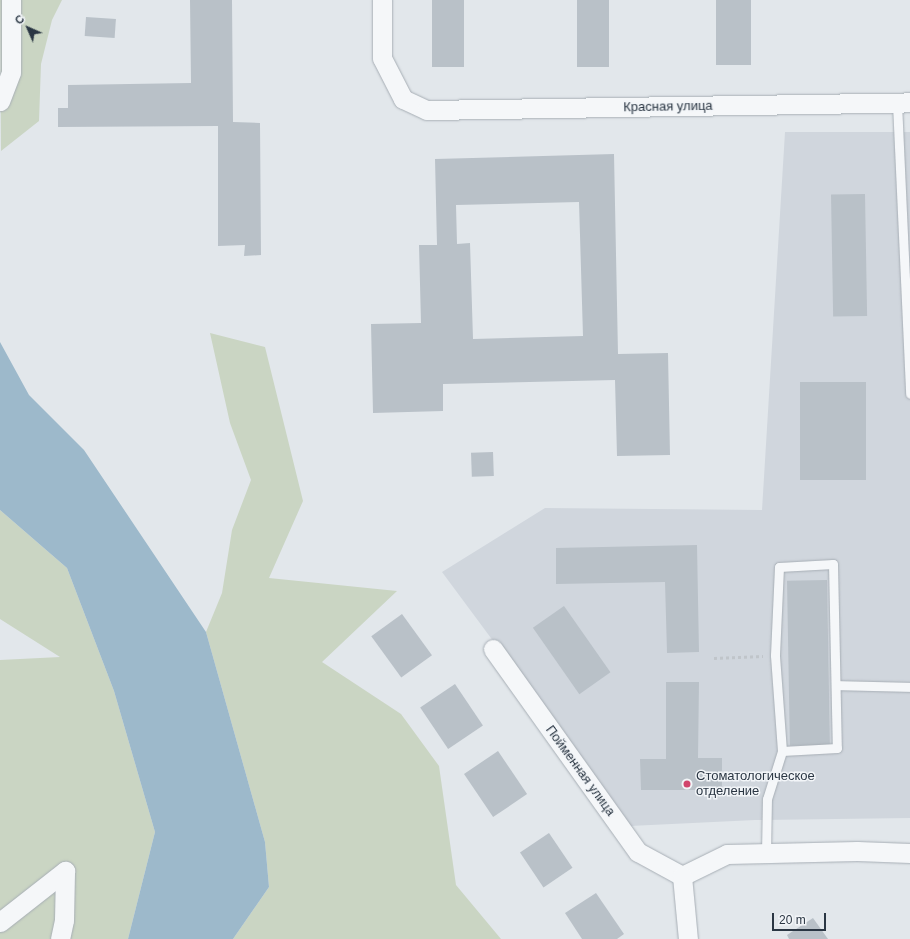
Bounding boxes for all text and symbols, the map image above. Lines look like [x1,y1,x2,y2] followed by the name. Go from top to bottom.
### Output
[8,8,48,48] north arrow
[12,12,27,27] text: С
[623,98,713,116] street label: Красная улица
[542,723,618,819] street label: Пойменная улица
[696,769,815,800] place label: Стоматологическое отделение
[681,778,693,790] marker: Стоматологическое отделение
[774,905,828,931] scale bar
[779,913,806,927] text: 20 m

